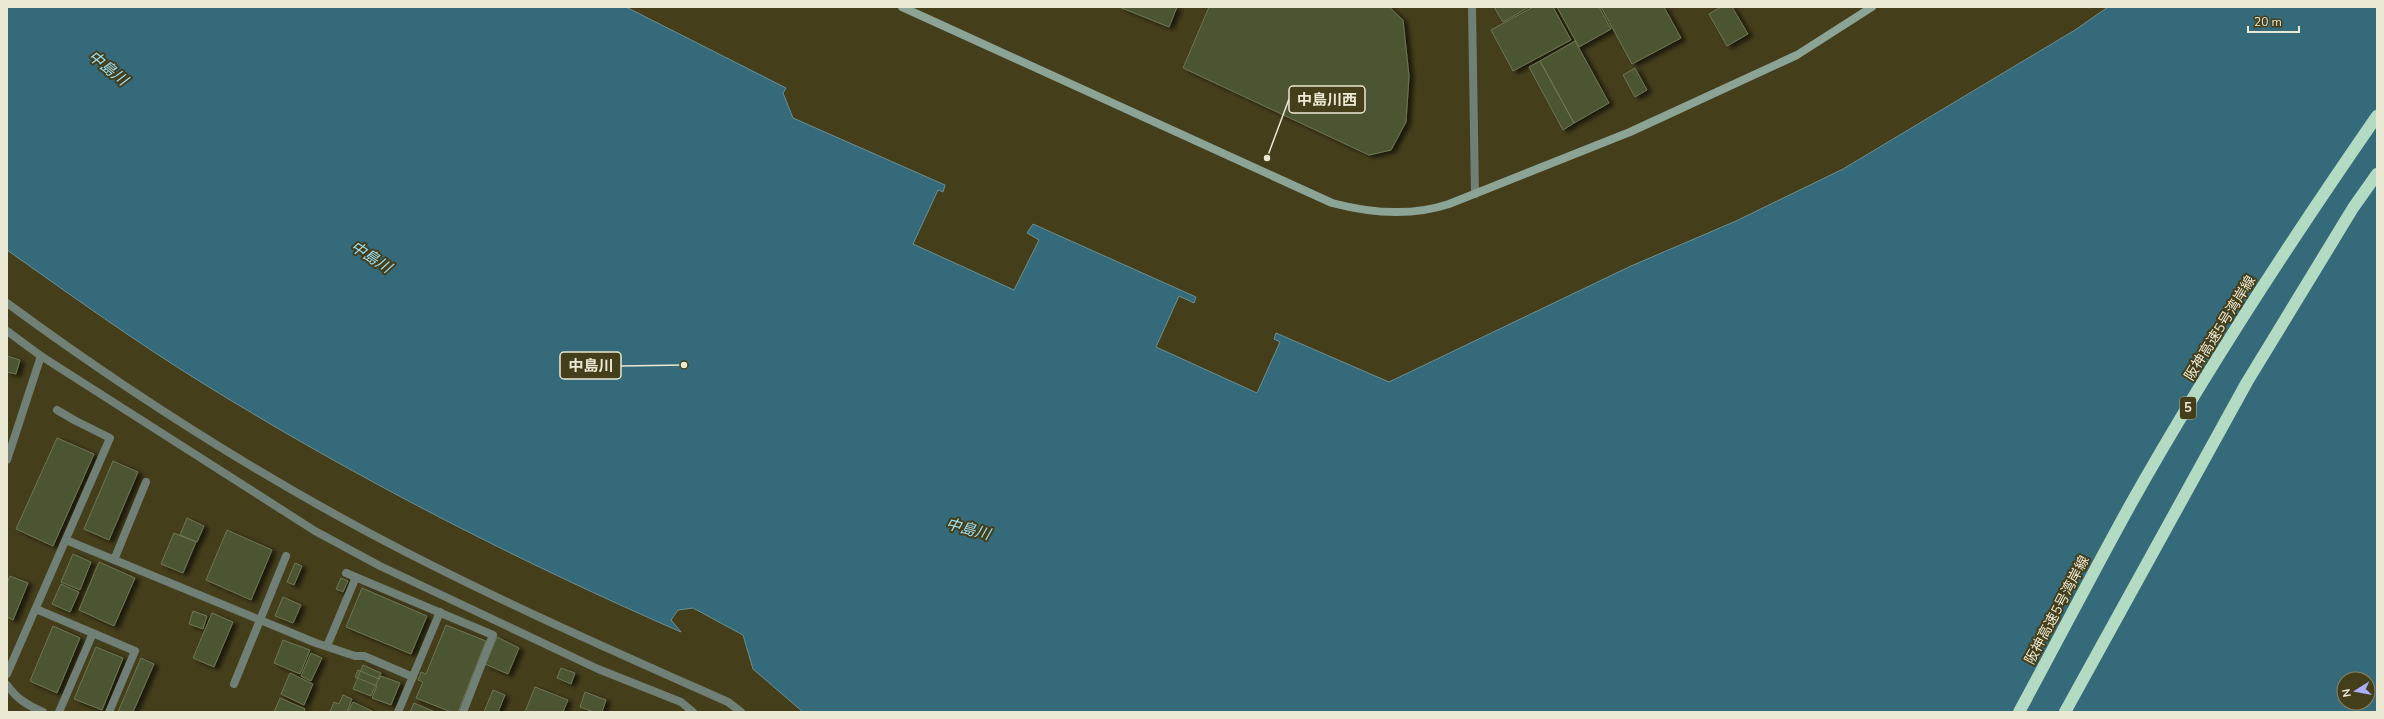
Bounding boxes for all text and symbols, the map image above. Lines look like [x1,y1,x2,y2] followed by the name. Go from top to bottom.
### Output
[2248,8,2299,34] scale bar
[2254,14,2282,30] text: 20 m
[84,46,133,91] water label: 中島川
[1289,86,1365,113] callout: 中島川西
[1297,90,1357,110] text: 中島川西
[347,236,397,279] water label: 中島川
[2180,272,2260,384] street label: 阪神高速5号湾岸線
[560,352,621,379] callout: 中島川
[568,356,614,376] text: 中島川
[2180,397,2196,419] road number: 5
[944,514,994,545] water label: 中島川
[2020,552,2094,668] street label: 阪神高速5号湾岸線
[2336,671,2376,711] north arrow
[2339,687,2355,698] text: N

